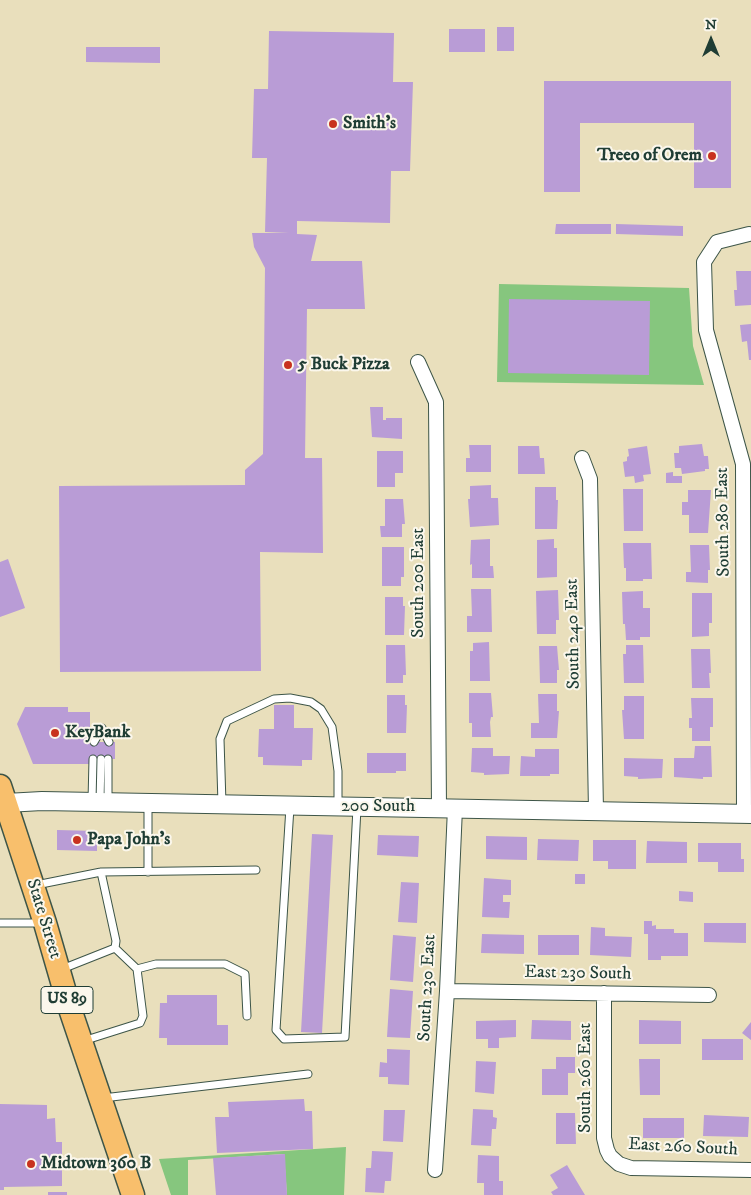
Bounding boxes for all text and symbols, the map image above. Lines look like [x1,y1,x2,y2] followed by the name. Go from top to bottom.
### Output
[686,15,736,65] north arrow
[705,16,717,34] text: N
[343,113,396,135] place label: Smith's
[327,118,339,130] marker: Smith's
[597,145,702,167] place label: Treeo of Orem
[706,150,718,162] marker: Treeo of Orem
[298,354,390,376] place label: 5 Buck Pizza
[282,359,294,371] marker: 5 Buck Pizza
[712,467,736,577] street label: South 280 East
[408,528,430,638] street label: South 200 East
[562,578,586,690] street label: South 240 East
[65,722,130,744] place label: KeyBank
[49,727,61,739] marker: KeyBank
[341,796,415,818] street label: 200 South
[87,829,170,851] place label: Papa John's
[71,834,83,846] marker: Papa John's
[21,876,65,962] street label: State Street
[414,934,442,1042] street label: South 230 East
[524,962,632,986] street label: East 230 South
[41,986,93,1014] road number: US 89
[575,1023,597,1133] street label: South 260 East
[628,1134,738,1162] street label: East 260 South
[41,1153,151,1175] place label: Midtown 360 B
[25,1158,37,1170] marker: Midtown 360 B

